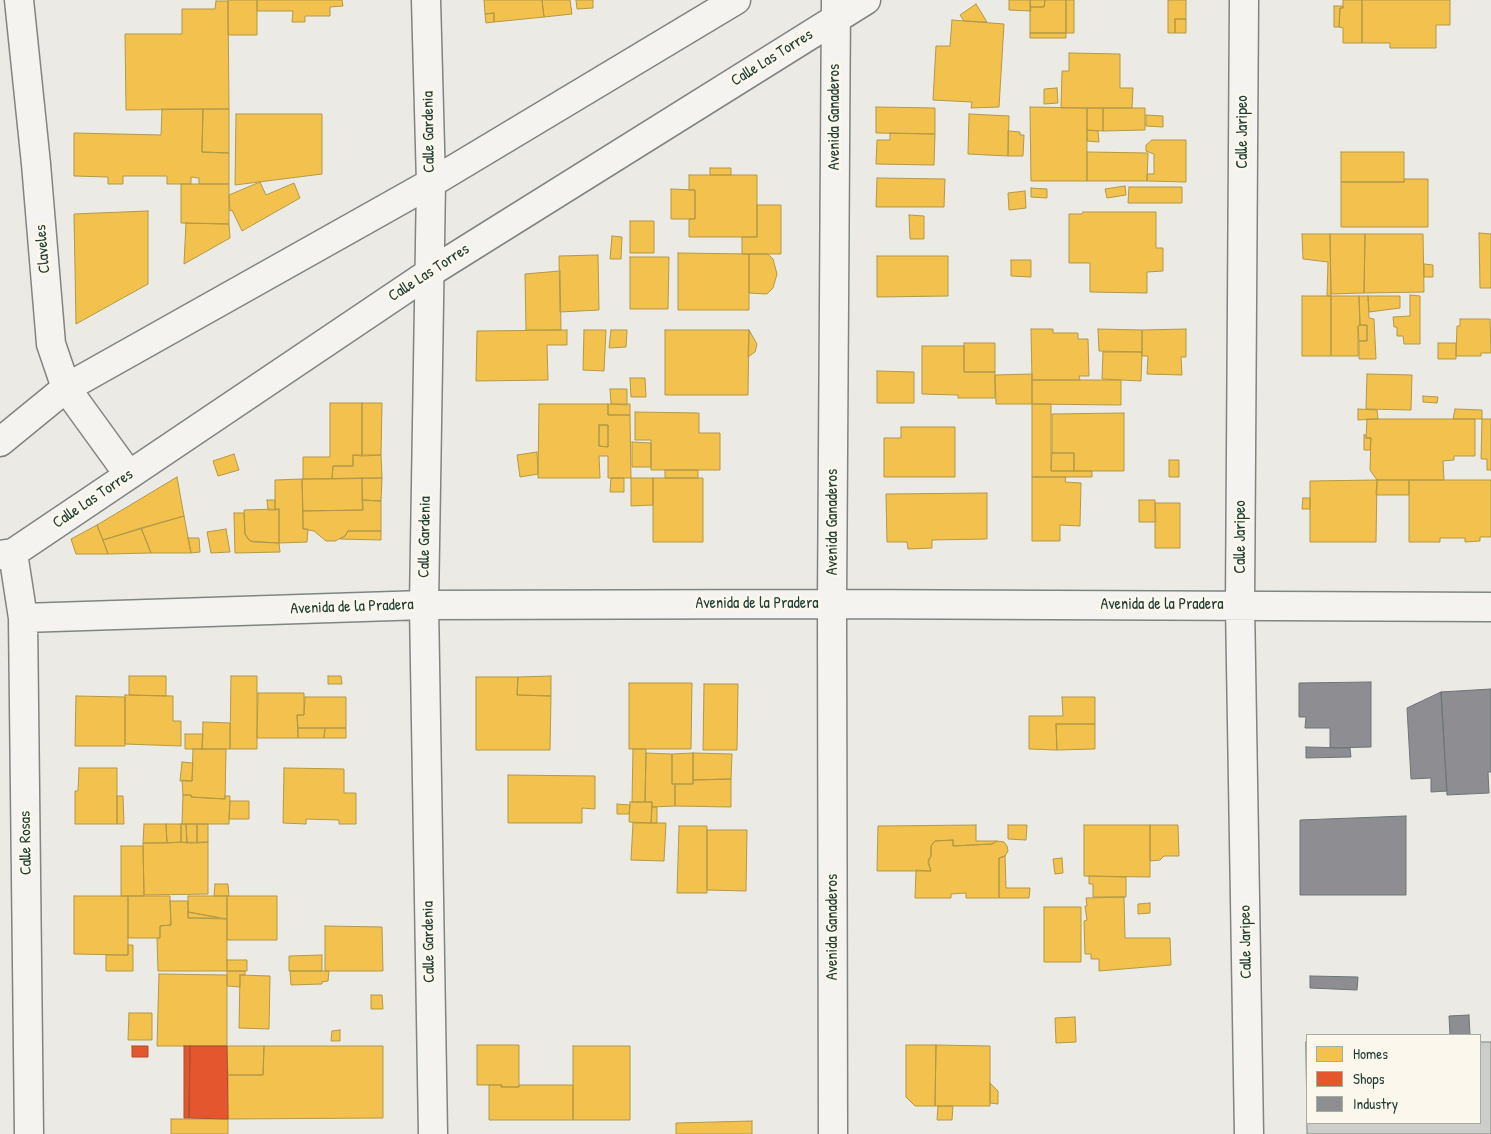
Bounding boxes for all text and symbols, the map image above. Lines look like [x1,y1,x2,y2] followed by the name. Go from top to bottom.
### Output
[728,25,816,91] street label: Calle Las Torres
[825,64,845,170] street label: Avenida Ganaderos
[419,91,439,173] street label: Calle Gardenia
[1233,95,1253,169] street label: Calle Jaripeo
[31,224,55,274] street label: Claveles
[385,240,473,306] street label: Calle Las Torres
[49,465,137,533] street label: Calle Las Torres
[823,469,843,575] street label: Avenida Ganaderos
[415,496,435,578] street label: Calle Gardenia
[1231,500,1251,574] street label: Calle Jaripeo
[695,594,819,614] street label: Avenida de la Pradera
[290,595,414,619] street label: Avenida de la Pradera
[1100,595,1224,615] street label: Avenida de la Pradera
[16,811,36,875] street label: Calle Rosas
[823,874,843,980] street label: Avenida Ganaderos
[419,901,439,983] street label: Calle Gardenia
[1236,905,1256,979] street label: Calle Jaripeo
[1306,1034,1481,1124] legend
[1353,1043,1388,1064] text: Homes
[1353,1068,1384,1089] text: Shops
[1353,1093,1398,1114] text: Industry

